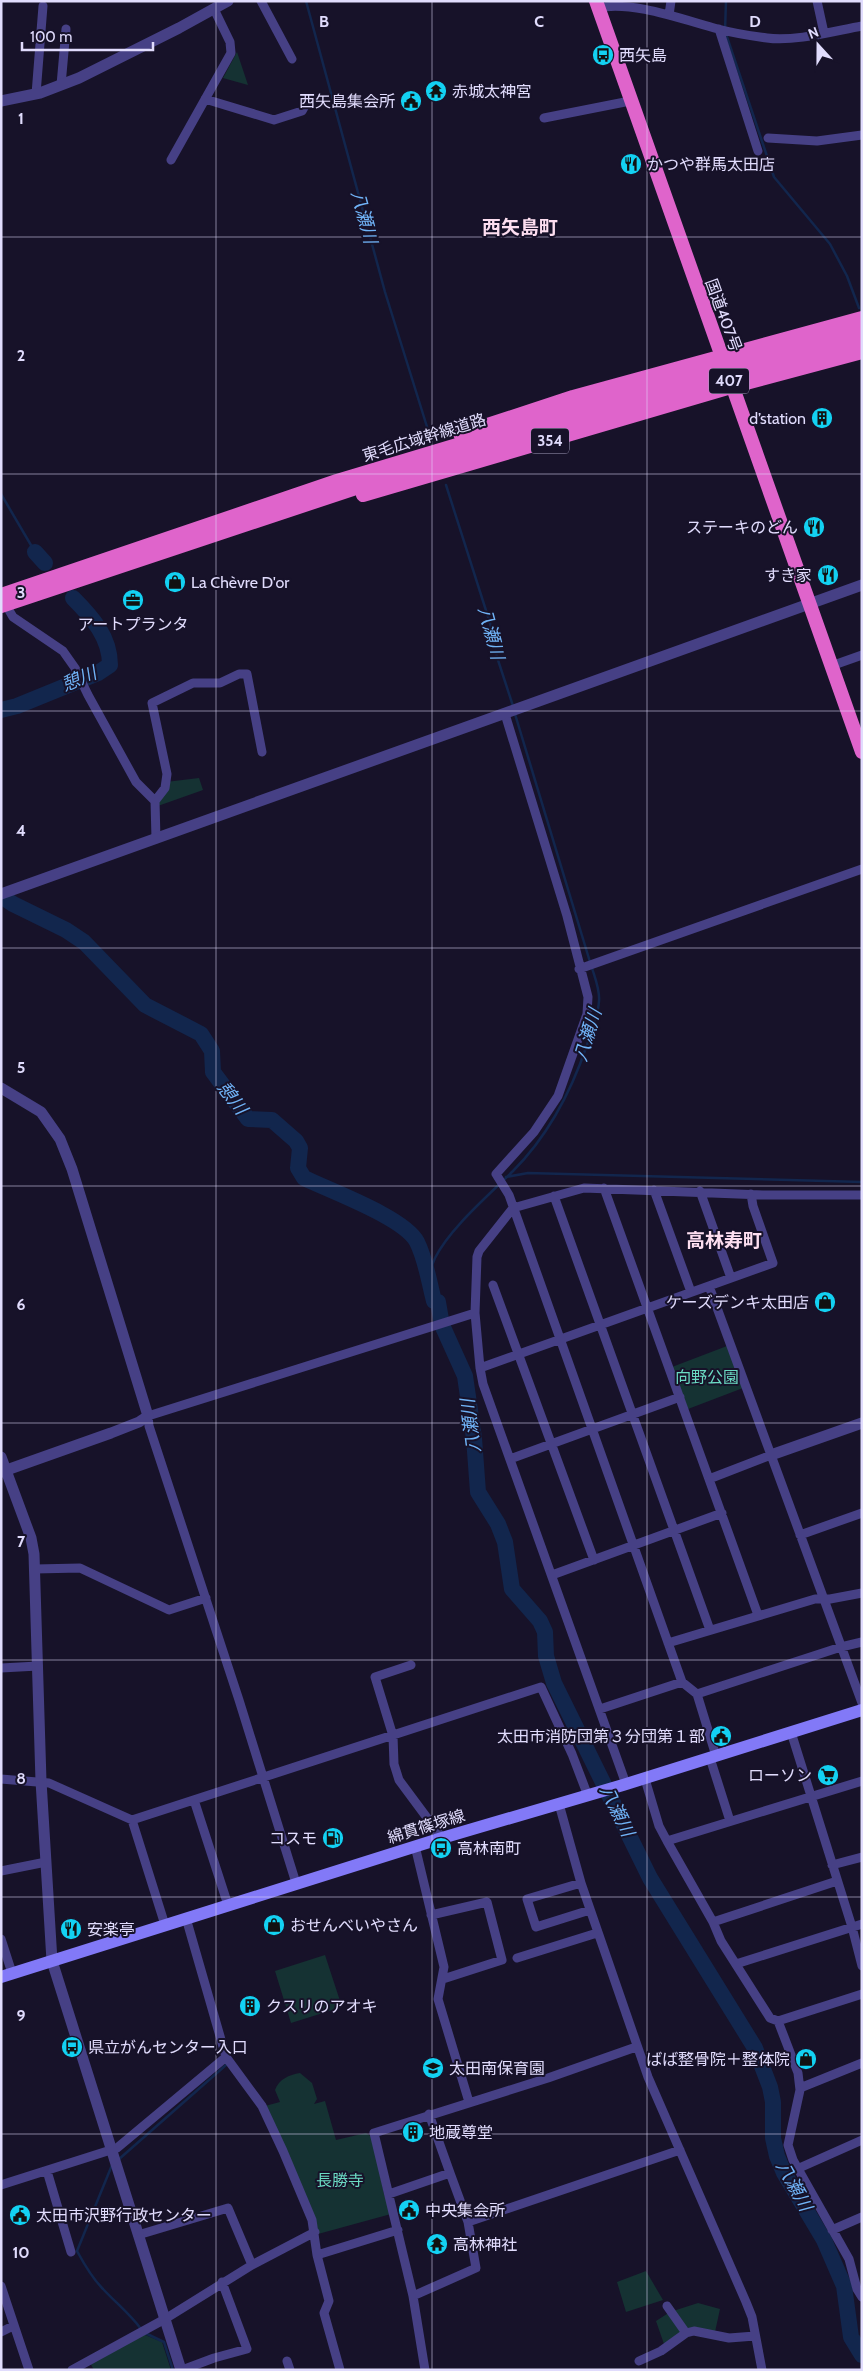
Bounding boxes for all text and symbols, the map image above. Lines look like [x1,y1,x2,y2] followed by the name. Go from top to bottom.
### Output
[319,12,329,31] text: B
[534,12,544,31] text: C
[749,12,761,31] text: D
[22,20,154,52] scale bar
[793,20,843,70] north arrow
[805,23,821,43] text: N
[30,28,72,46] text: 100 m
[591,43,615,67] bus stop icon: 西矢島
[619,46,667,65] place label: 西矢島
[424,79,448,103] temple icon: 赤城太神宮
[452,82,532,101] place label: 赤城太神宮
[399,89,423,113] public building icon: 西矢島集会所
[299,92,395,111] place label: 西矢島集会所
[18,109,24,128] text: 1
[619,152,643,176] restaurant icon: かつや群馬太田店
[647,155,775,174] place label: かつや群馬太田店
[346,188,382,248] water label: 八瀬川
[482,216,558,239] district label: 西矢島町
[702,276,746,354] street label: 国道407号
[17,346,25,365] text: 2
[709,368,749,394] road number: 407
[810,406,834,430] building icon: d’station
[749,409,806,428] place label: d’station
[360,410,488,465] street label: 東毛広域幹線道路
[531,428,569,454] road number: 354
[802,515,826,539] restaurant icon: ステーキのどん
[686,518,798,537] place label: ステーキのどん
[816,563,840,587] restaurant icon: すき家
[764,566,812,585] place label: すき家
[163,570,187,594] shop icon: La Chèvre D'or
[191,573,290,592] place label: La Chèvre D'or
[17,583,25,602] text: 3
[121,588,145,612] office icon: アートプランタ
[473,604,509,664] water label: 八瀬川
[77,615,189,634] place label: アートプランタ
[58,661,102,696] water label: 憩川
[16,821,26,840] text: 4
[570,1004,607,1064] water label: 八瀬川
[17,1058,25,1077] text: 5
[212,1077,253,1121] water label: 憩川
[686,1229,762,1252] district label: 高林寿町
[813,1290,837,1314] shop icon: ケーズデンキ太田店
[666,1293,809,1312] place label: ケーズデンキ太田店
[17,1295,26,1314] text: 6
[675,1368,739,1387] park label: 向野公園
[457,1396,485,1454] water label: 八瀬川
[17,1532,26,1551] text: 7
[709,1724,733,1748] public building icon: 太田市消防団第３分団第１部
[497,1727,705,1746] place label: 太田市消防団第３分団第１部
[816,1763,840,1787] supermarket icon: ローソン
[748,1766,812,1785] place label: ローソン
[16,1769,26,1788] text: 8
[595,1782,640,1842] water label: 八瀬川
[385,1806,467,1847] street label: 綿貫篠塚線
[321,1826,345,1850] fuel station icon: コスモ
[269,1829,317,1848] place label: コスモ
[429,1836,453,1860] bus stop icon: 高林南町
[457,1839,521,1858] place label: 高林南町
[262,1913,286,1937] shop icon: おせんべいやさん
[290,1916,418,1935] place label: おせんべいやさん
[59,1917,83,1941] restaurant icon: 安楽亭
[87,1920,135,1939] place label: 安楽亭
[238,1994,262,2018] building icon: クスリのアオキ
[266,1997,378,2016] place label: クスリのアオキ
[17,2006,26,2025] text: 9
[60,2035,84,2059] bus stop icon: 県立がんセンター入口
[88,2038,248,2057] place label: 県立がんセンター入口
[794,2047,818,2071] shop icon: ばば整骨院＋整体院
[646,2050,790,2069] place label: ばば整骨院＋整体院
[421,2056,445,2080] school or university icon: 太田南保育園
[449,2059,545,2078] place label: 太田南保育園
[401,2120,425,2144] building icon: 地蔵尊堂
[429,2123,493,2142] place label: 地蔵尊堂
[771,2157,818,2217] water label: 八瀬川
[316,2171,364,2190] park label: 長勝寺
[397,2198,421,2222] public building icon: 中央集会所
[425,2201,505,2220] place label: 中央集会所
[8,2203,32,2227] public building icon: 太田市沢野行政センター
[36,2206,212,2225] place label: 太田市沢野行政センター
[425,2232,449,2256] temple icon: 高林神社
[453,2235,517,2254] place label: 高林神社
[12,2243,30,2262] text: 10

